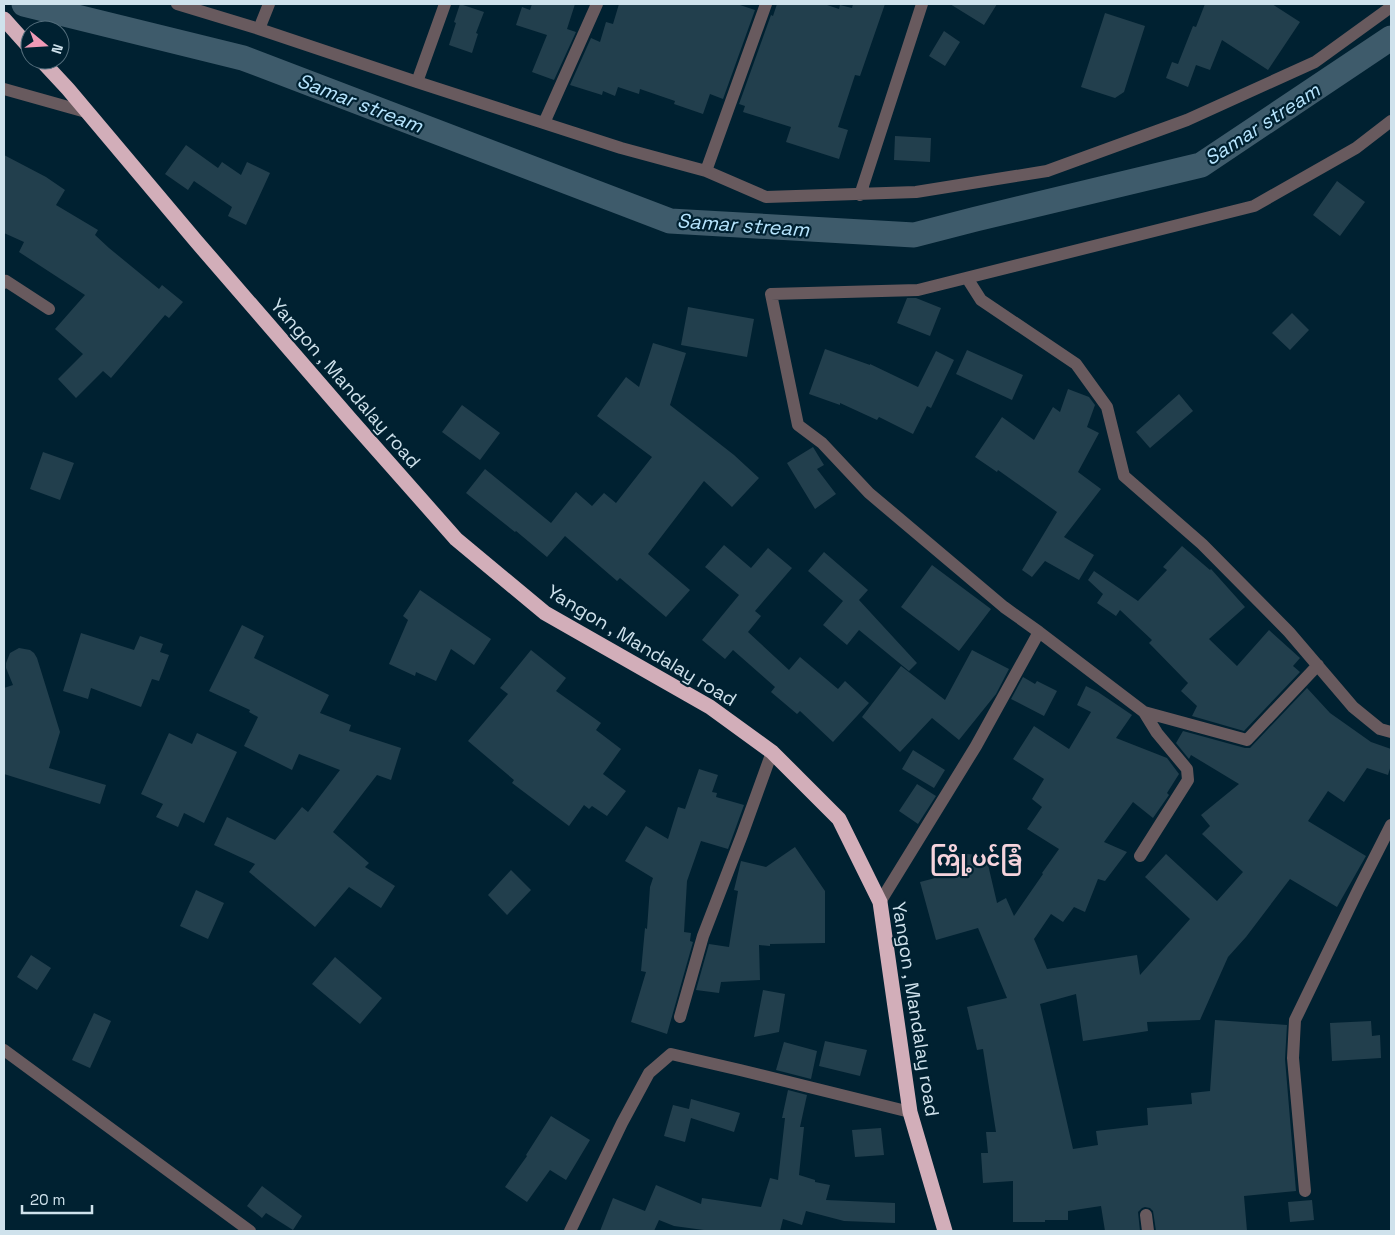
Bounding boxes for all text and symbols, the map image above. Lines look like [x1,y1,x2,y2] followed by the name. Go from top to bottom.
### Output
[20,20,70,70] north arrow
[47,42,67,56] text: N
[294,67,427,139] water label: Samar stream
[1199,77,1325,171] water label: Samar stream
[676,207,811,243] water label: Samar stream
[265,293,426,473] street label: Yangon , Mandalay road
[542,579,741,712] street label: Yangon , Mandalay road
[930,843,1022,876] district label: ကြို့ပင်ခြံ
[886,900,945,1118] street label: Yangon , Mandalay road
[22,1182,92,1214] scale bar
[30,1190,65,1209] text: 20 m

